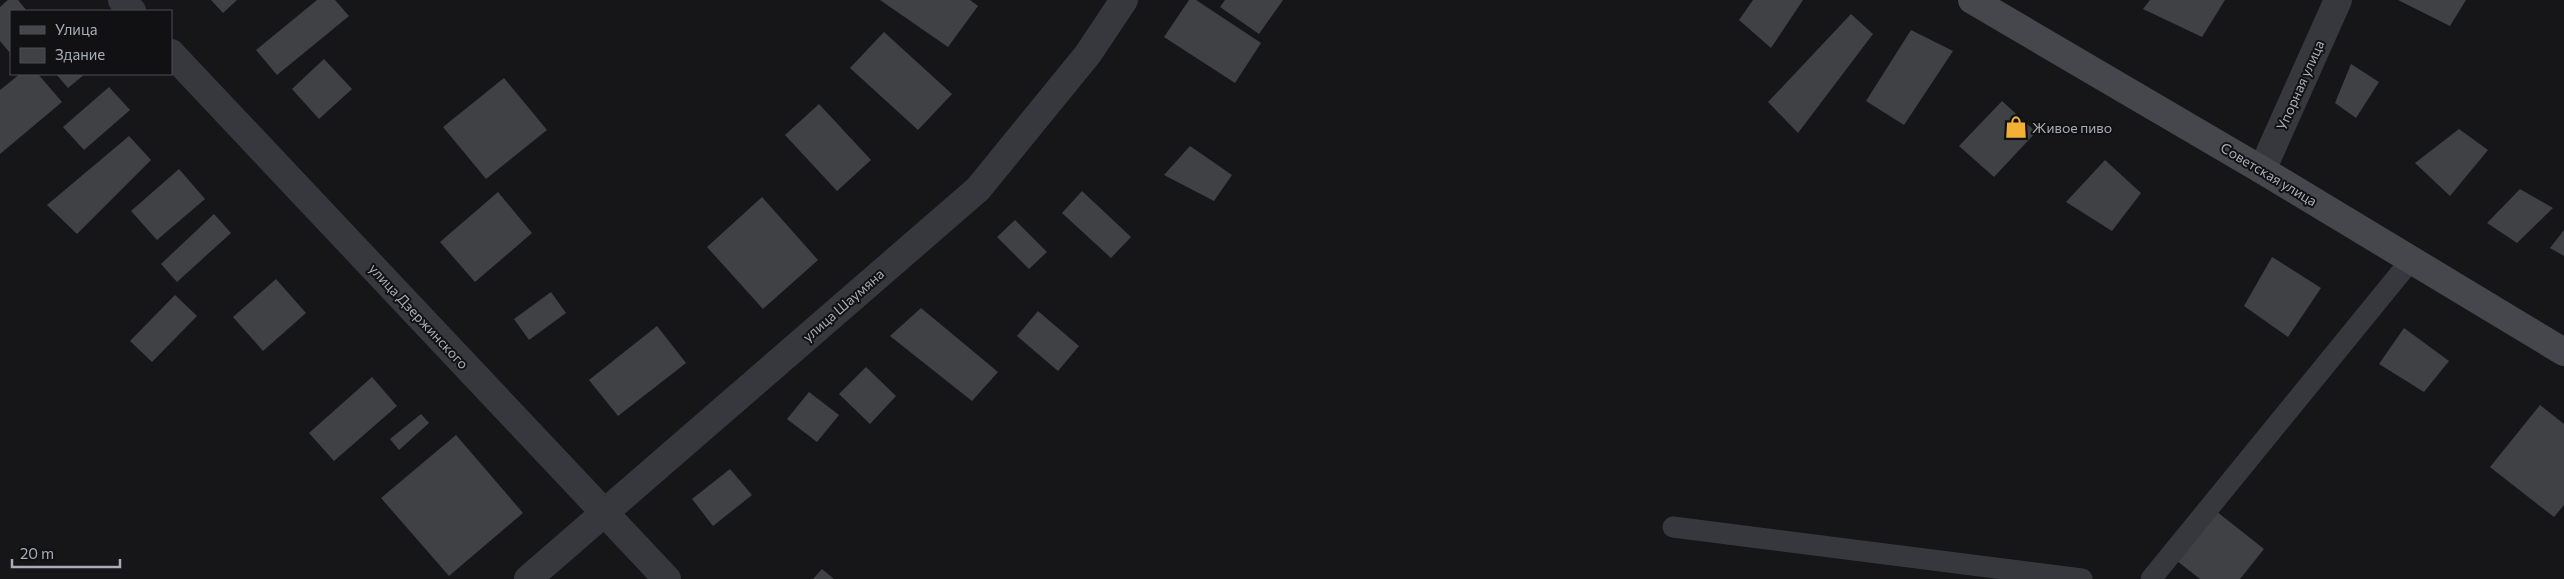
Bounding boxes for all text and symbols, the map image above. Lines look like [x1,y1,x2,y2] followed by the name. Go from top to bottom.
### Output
[10,10,172,75] legend
[55,20,97,38] text: Улица
[2273,37,2327,133] street label: Упорная улица
[55,45,105,63] text: Здание
[2003,114,2029,140] shop icon: Живое пиво
[2032,119,2112,136] place label: Живое пиво
[2218,139,2320,209] street label: Советская улица
[366,260,472,372] street label: улица Дзержинского
[799,265,887,345] street label: улица Шаумяна
[12,536,120,568] scale bar
[20,544,54,562] text: 20 m

